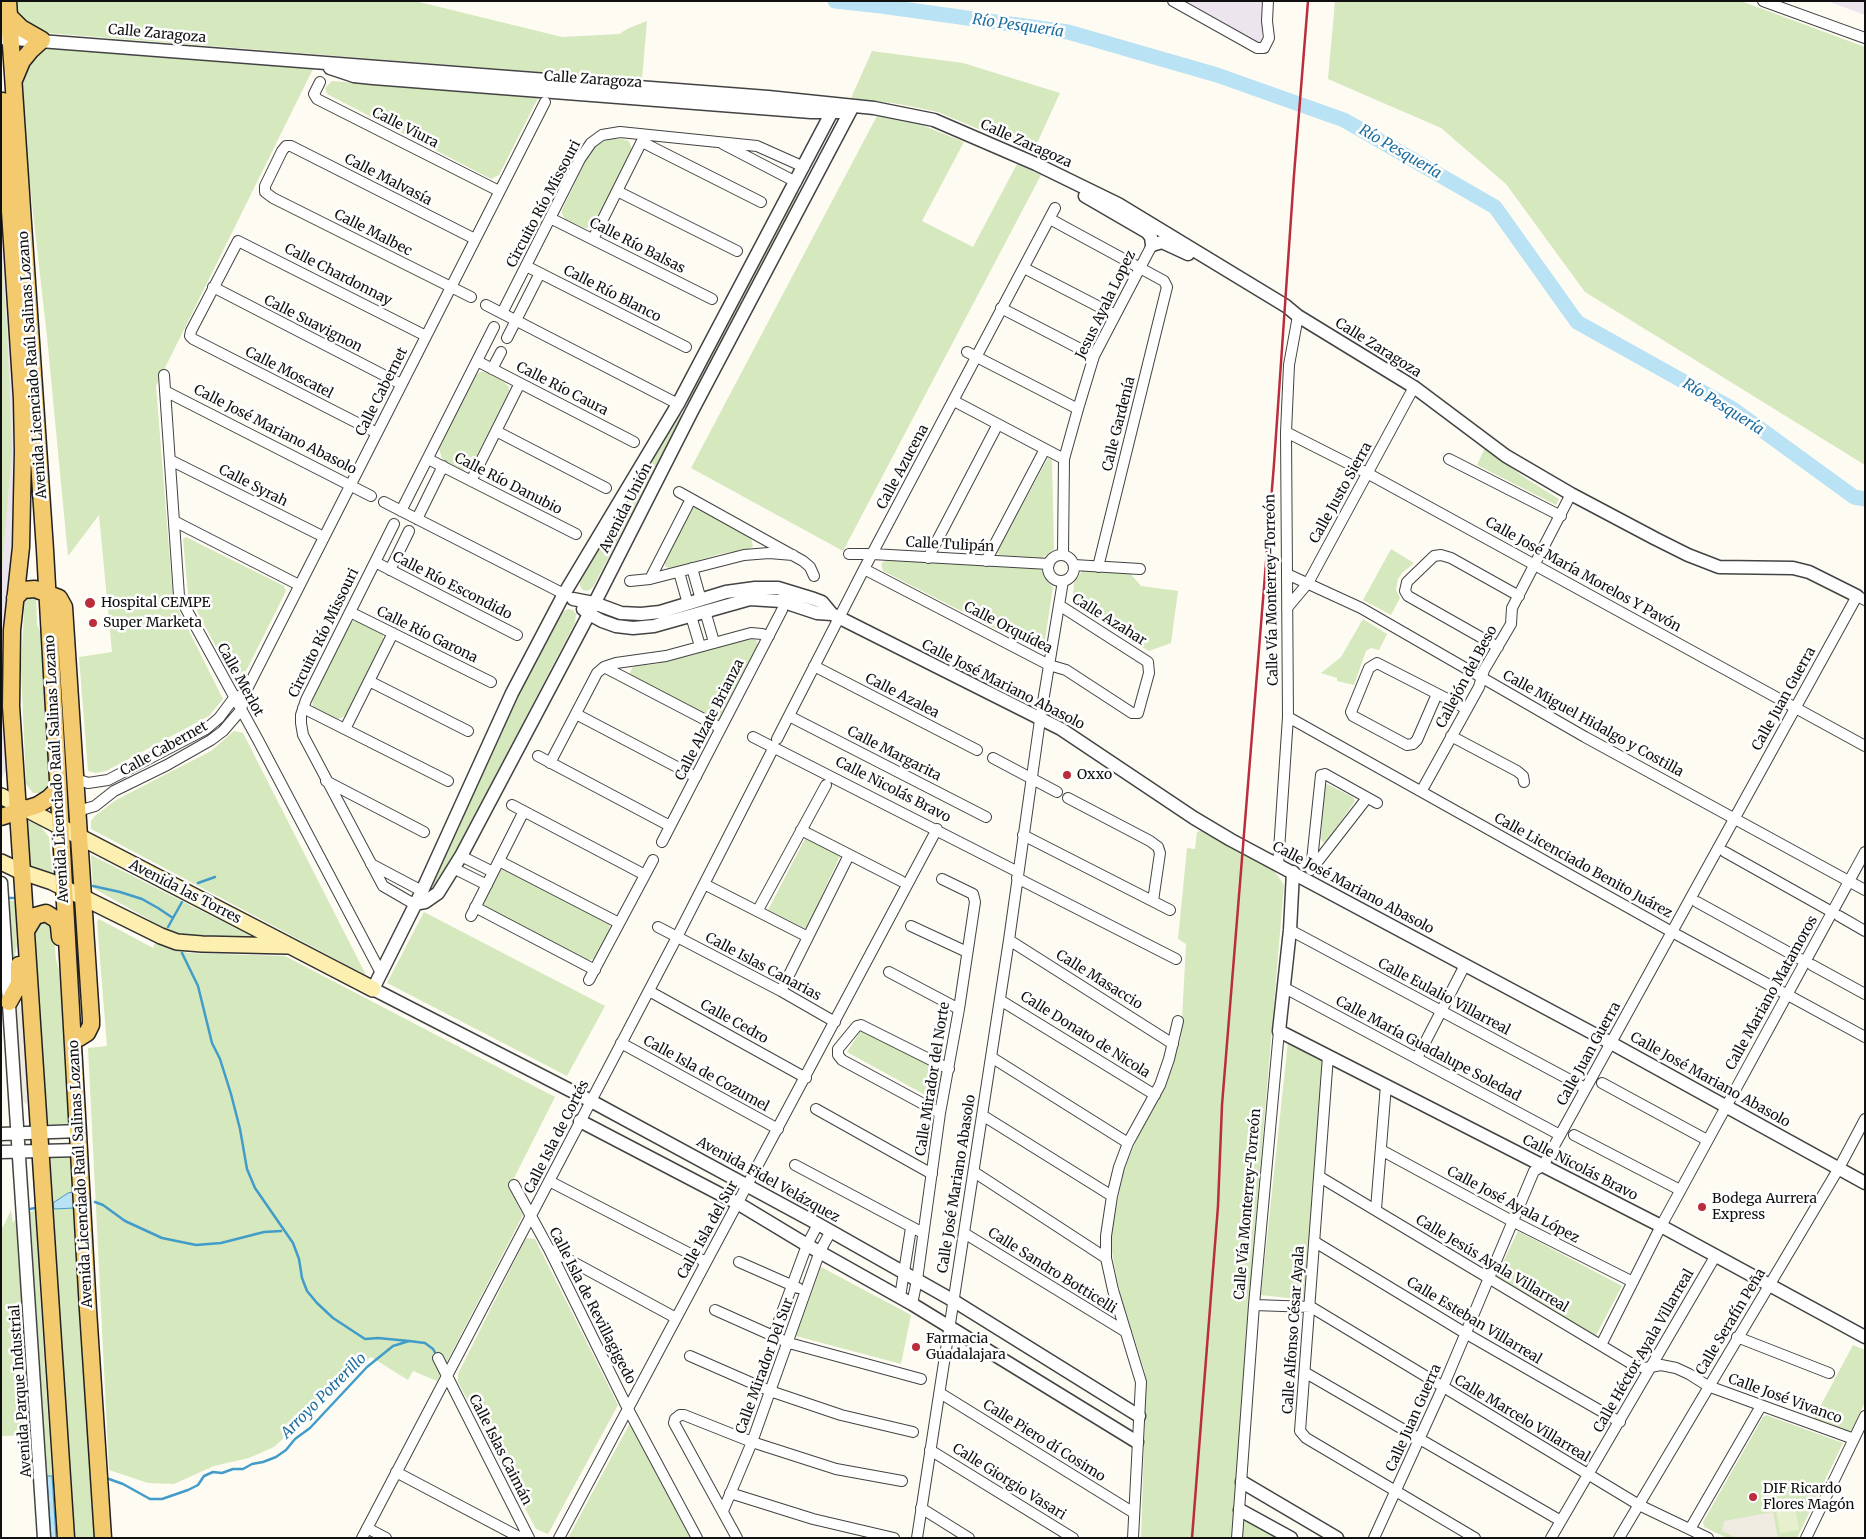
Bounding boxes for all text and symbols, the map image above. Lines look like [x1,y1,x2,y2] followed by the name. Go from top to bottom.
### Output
[971,11,1065,41] water label: Río Pesquería
[107,21,207,47] street label: Calle Zaragoza
[543,68,643,92] street label: Calle Zaragoza
[369,104,441,152] street label: Calle Viura
[978,116,1074,172] street label: Calle Zaragoza
[1356,121,1444,183] water label: Río Pesquería
[503,137,585,271] street label: Circuito Río Missouri
[341,151,435,209] street label: Calle Malvasía
[331,206,415,260] street label: Calle Malbec
[586,215,688,277] street label: Calle Río Balsas
[15,231,51,499] street label: Avenida Licenciado Raúl Salinas Lozano
[281,241,395,309] street label: Calle Chardonnay
[1072,248,1140,362] street label: Jesus Ayala Lopez
[560,262,664,326] street label: Calle Río Blanco
[261,292,365,356] street label: Calle Suavignon
[1332,315,1424,381] street label: Calle Zaragoza
[242,344,336,402] street label: Calle Moscatel
[352,345,412,439] street label: Calle Cabernet
[513,359,611,419] street label: Calle Río Caura
[1099,375,1139,473] street label: Calle Gardenía
[1679,375,1767,439] water label: Río Pesquería
[191,382,359,478] street label: Calle José Mariano Abasolo
[874,422,932,512] street label: Calle Azucena
[1306,440,1376,546] street label: Calle Justo Sierra
[451,450,565,518] street label: Calle Río Danubio
[596,460,656,556] street label: Avenida Unión
[216,461,290,511] street label: Calle Syrah
[1262,494,1282,686] street label: Calle Vía Monterrey-Torreón
[1482,514,1684,636] street label: Calle José María Morelos Y Pavón
[905,534,995,556] street label: Calle Tulipán
[389,549,515,623] street label: Calle Río Escondido
[285,566,363,700] street label: Circuito Río Missouri
[1069,590,1149,650] street label: Calle Azahar
[101,595,210,611] place label: Hospital CEMPE
[83,596,97,610] marker: Hospital CEMPE
[961,599,1055,657] street label: Calle Orquídea
[374,603,480,667] street label: Calle Río Garona
[103,615,202,631] place label: Super Marketa
[87,617,99,629] marker: Super Marketa
[1433,623,1501,731] street label: Callejón del Beso
[42,635,72,903] street label: Avenida Licenciado Raúl Salinas Lozano
[919,637,1087,733] street label: Calle José Mariano Abasolo
[213,640,267,720] street label: Calle Merlot
[1749,644,1819,754] street label: Calle Juan Guerra
[672,656,748,784] street label: Calle Alzate Brianza
[1500,667,1686,781] street label: Calle Miguel Hidalgo y Costilla
[862,670,942,722] street label: Calle Azalea
[117,718,211,780] street label: Calle Cabernet
[844,723,944,785] street label: Calle Margarita
[833,754,953,826] street label: Calle Nicolás Bravo
[1077,767,1112,783] place label: Oxxo
[1061,769,1073,781] marker: Oxxo
[1491,810,1675,922] street label: Calle Licenciado Benito Juárez
[1269,838,1437,938] street label: Calle José Mariano Abasolo
[126,857,244,927] street label: Avenida las Torres
[1723,913,1821,1073] street label: Calle Mariano Matamoros
[702,929,824,1005] street label: Calle Islas Canarias
[1053,947,1145,1013] street label: Calle Masaccio
[1375,955,1513,1039] street label: Calle Eulalio Villarreal
[1017,988,1153,1082] street label: Calle Donato de Nicola
[1333,993,1523,1105] street label: Calle María Guadalupe Soledad
[697,996,771,1048] street label: Calle Cedro
[1554,999,1624,1109] street label: Calle Juan Guerra
[913,1001,953,1157] street label: Calle Mirador del Norte
[1627,1029,1793,1131] street label: Calle José Mariano Abasolo
[640,1032,772,1116] street label: Calle Isla de Cozumel
[66,1040,96,1308] street label: Avenida Licenciado Raúl Salinas Lozano
[521,1077,593,1197] street label: Calle Isla de Cortés
[935,1094,979,1274] street label: Calle José Mariano Abasolo
[1231,1108,1265,1300] street label: Calle Vía Monterrey-Torreón
[1520,1132,1640,1204] street label: Calle Nicolás Bravo
[694,1134,842,1226] street label: Avenida Fidel Velázquez
[1444,1163,1582,1247] street label: Calle José Ayala López
[674,1178,742,1282] street label: Calle Isla del Sur
[1712,1191,1817,1224] place label: Bodega Aurrera Express
[1696,1201,1708,1213] marker: Bodega Aurrera Express
[1413,1212,1571,1316] street label: Calle Jesús Ayala Villarreal
[545,1225,639,1387] street label: Calle Isla de Revillagigedo
[985,1225,1119,1317] street label: Calle Sandro Botticelli
[1280,1245,1308,1415] street label: Calle Alfonso César Ayala
[1590,1266,1698,1436] street label: Calle Héctor Ayala Villarreal
[1693,1266,1769,1378] street label: Calle Serafín Peña
[1403,1274,1545,1368] street label: Calle Esteban Villarreal
[733,1296,797,1436] street label: Calle Mirador Del Sur
[7,1304,35,1478] street label: Avenida Parque Industrial
[926,1331,1006,1364] place label: Farmacia Guadalajara
[910,1341,922,1353] marker: Farmacia Guadalajara
[278,1350,370,1442] water label: Arroyo Potrerillo
[1383,1362,1445,1474] street label: Calle Juan Guerra
[1726,1371,1844,1427] street label: Calle José Vivanco
[1451,1372,1593,1466] street label: Calle Marcelo Villarreal
[465,1392,535,1508] street label: Calle Islas Caimán
[980,1397,1108,1485] street label: Calle Piero dí Cosimo
[949,1440,1069,1524] street label: Calle Giorgio Vasari
[1763,1481,1855,1514] place label: DIF Ricardo Flores Magón
[1747,1491,1759,1503] marker: DIF Ricardo Flores Magón

